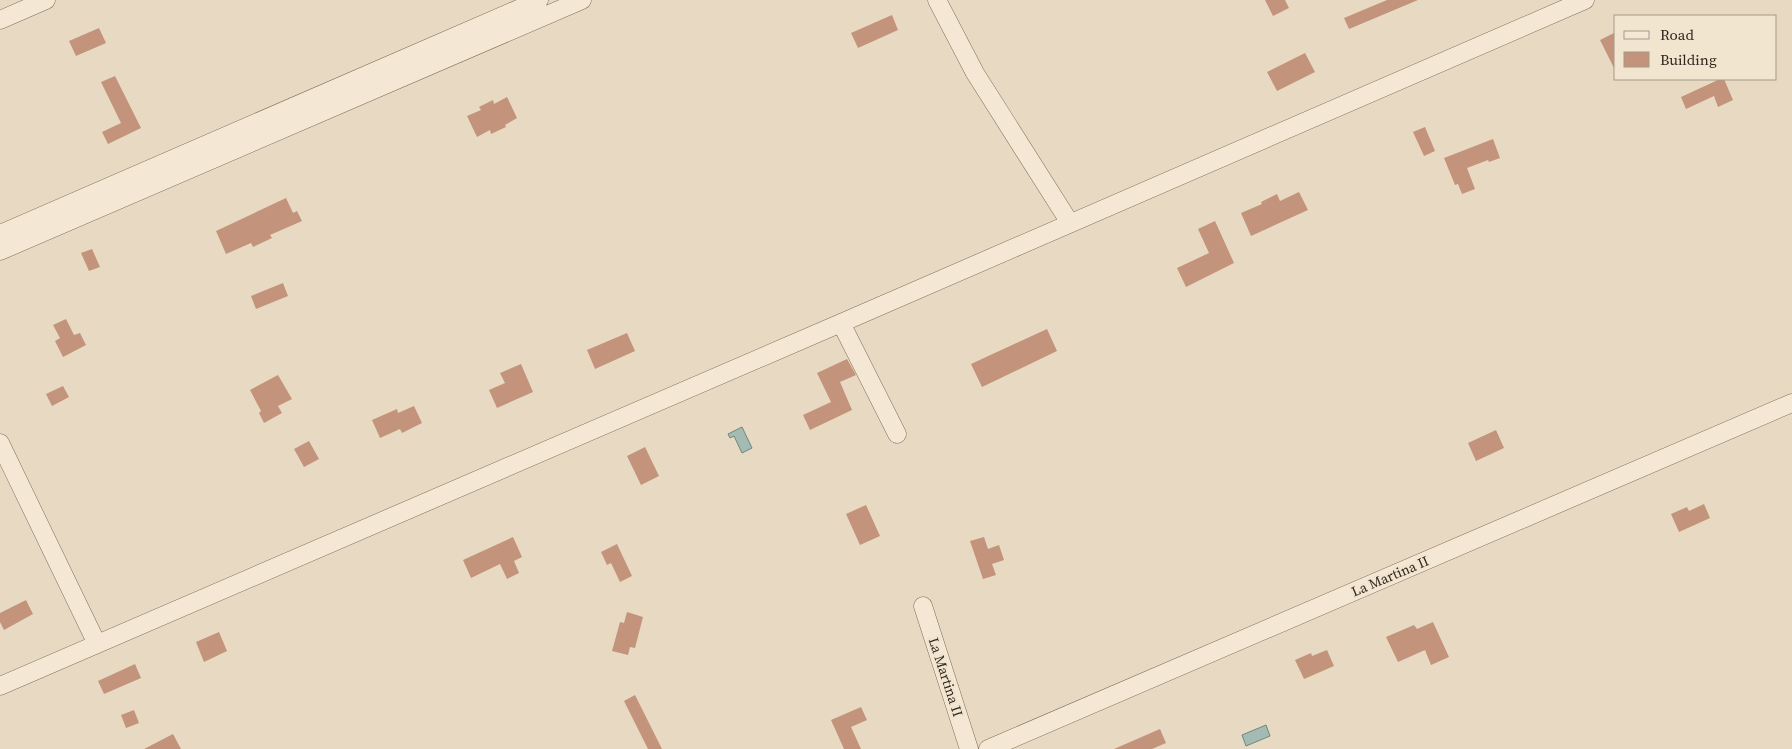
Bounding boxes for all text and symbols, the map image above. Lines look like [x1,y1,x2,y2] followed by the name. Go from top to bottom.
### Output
[1614,15,1777,80] legend
[1660,24,1694,45] text: Road
[1660,49,1717,70] text: Building
[1348,551,1432,601] street label: La Martina II
[924,635,968,719] street label: La Martina II

